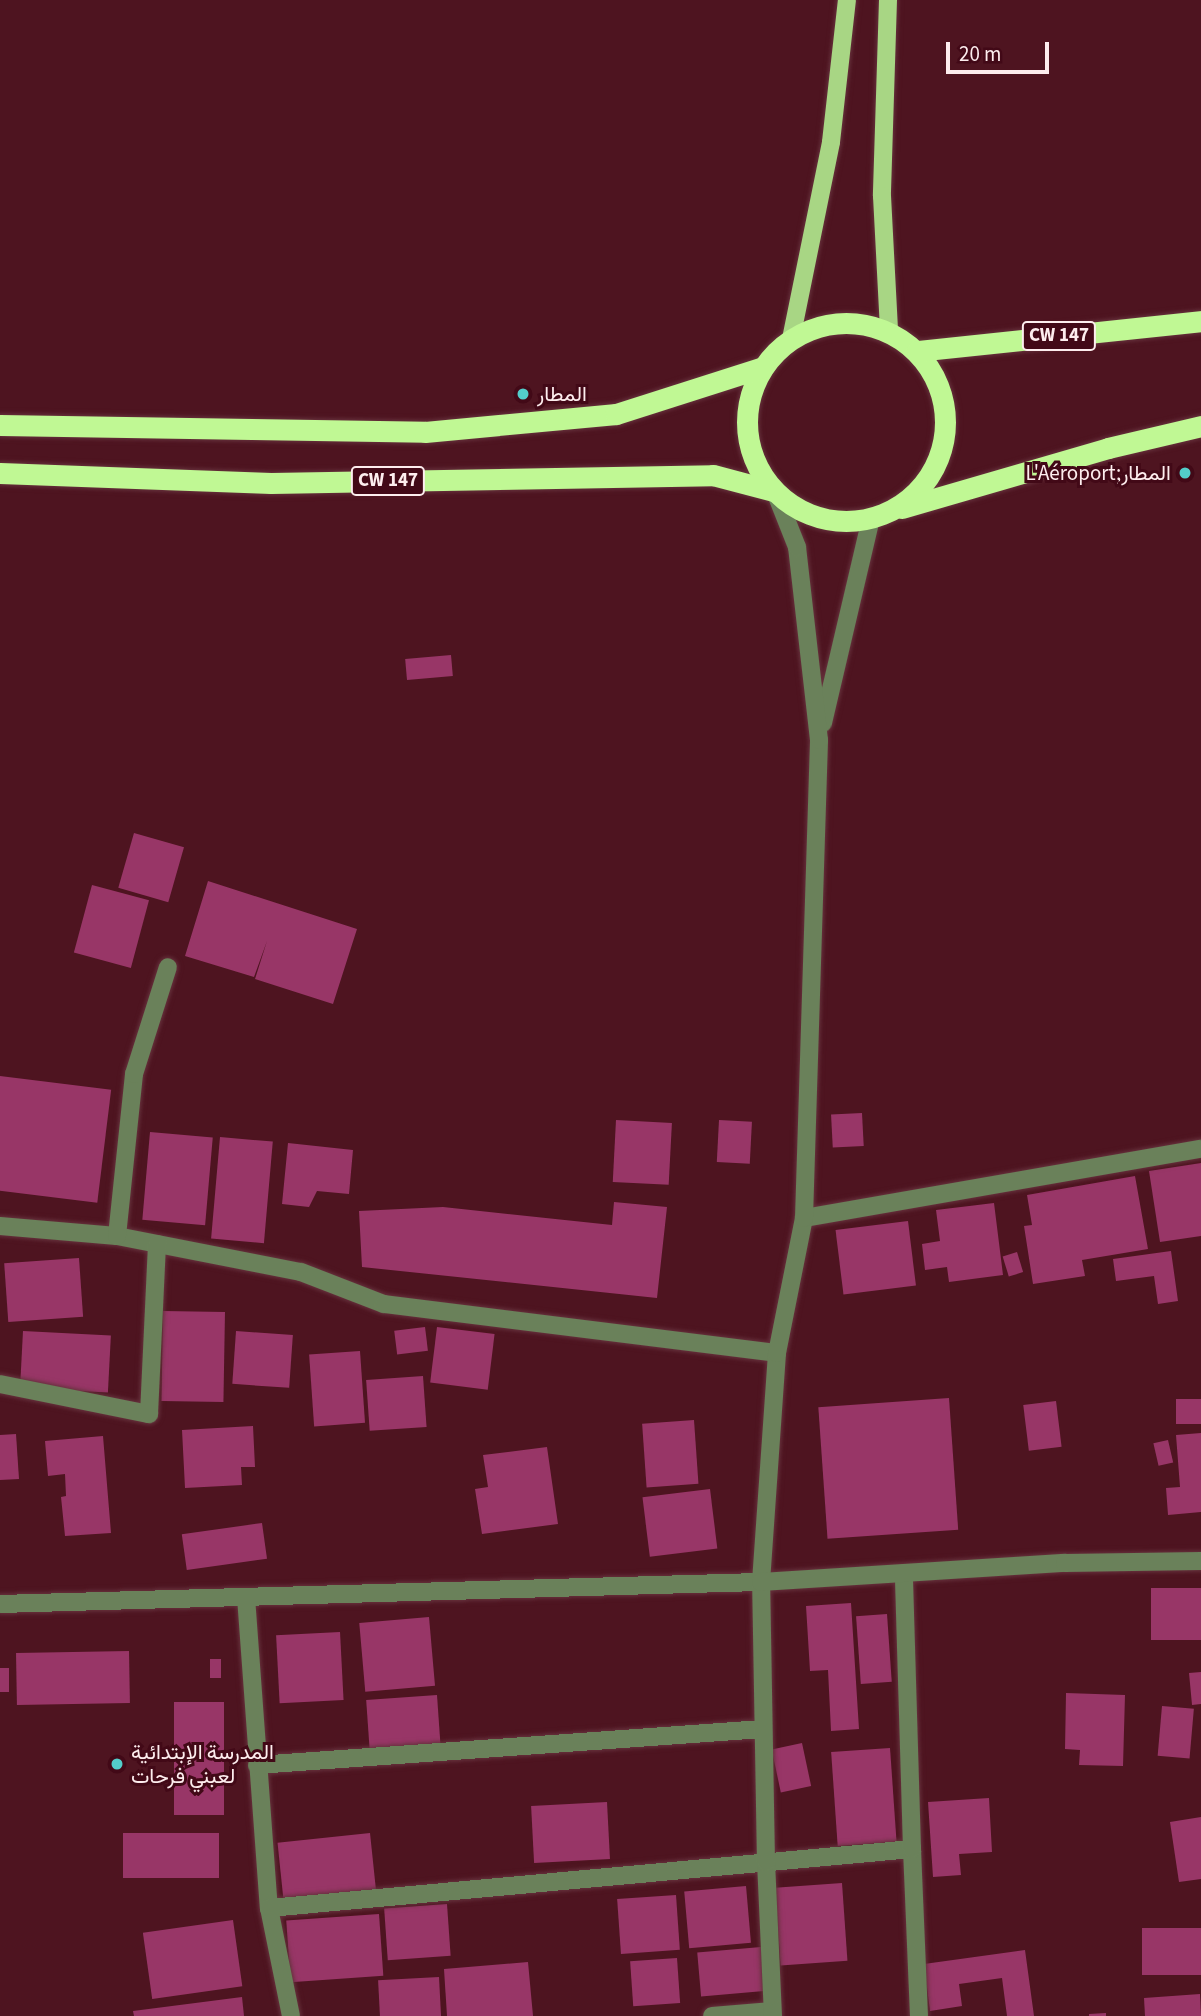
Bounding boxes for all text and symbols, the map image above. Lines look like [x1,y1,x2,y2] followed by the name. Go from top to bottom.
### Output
[949,28,1052,72] scale bar
[959,39,1001,69] text: 20 m
[1020,320,1098,352] road number: CW 147
[537,381,587,407] place label: المطار
[515,386,531,402] marker: المطار
[1026,460,1171,486] place label: L'Aéroport;المطار
[1177,465,1193,481] marker: L'Aéroport;المطار
[350,466,426,496] road number: CW 147
[131,1739,274,1789] place label: المدرسة الإبتدائية لعبني فرحات
[109,1756,125,1772] marker: المدرسة الإبتدائية لعبني فرحات

